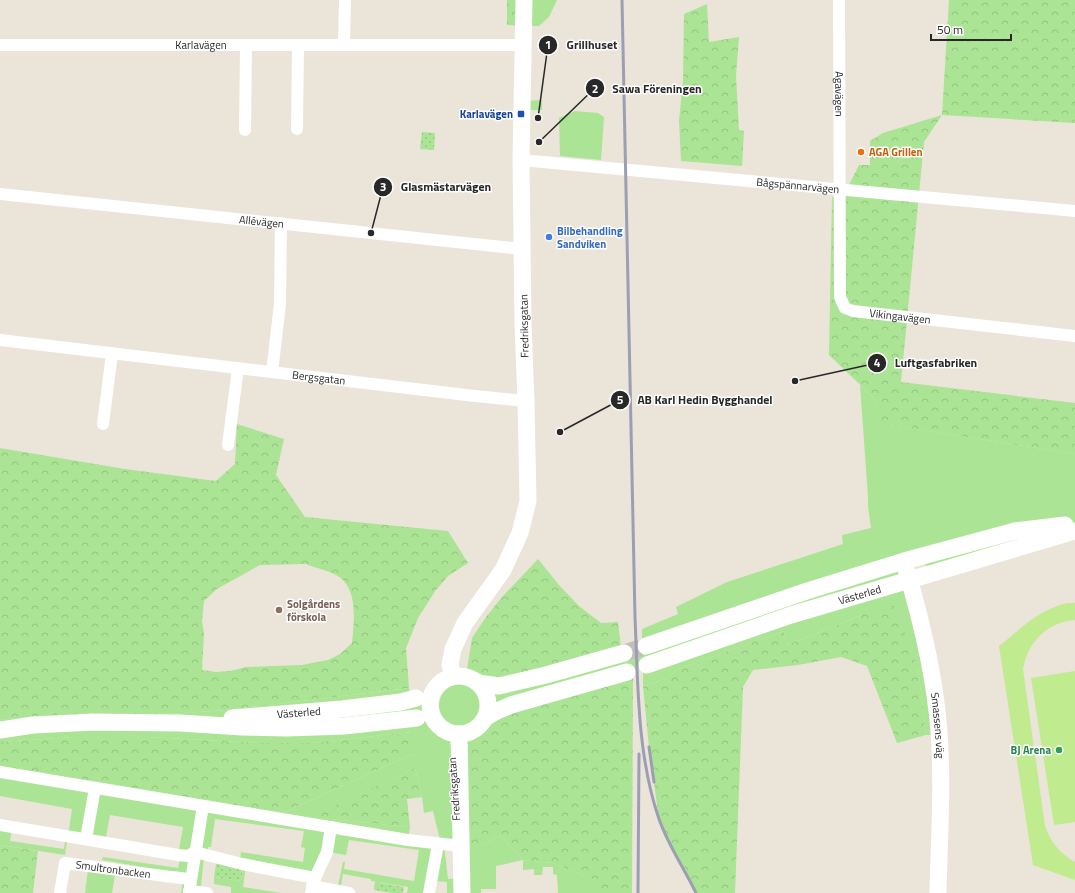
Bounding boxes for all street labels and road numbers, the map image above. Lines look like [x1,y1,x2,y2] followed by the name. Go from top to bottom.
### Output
[175,37,227,53] street label: Karlavägen
[831,71,847,117] street label: Agavägen
[756,174,840,197] street label: Bågspännarvägen
[238,211,285,232] street label: Allévägen
[515,294,533,358] street label: Fredriksgatan
[869,305,932,328] street label: Vikingavägen
[291,367,346,389] street label: Bergsgatan
[836,581,883,609] street label: Västerled
[927,691,948,759] street label: Smassens väg
[276,703,321,722] street label: Västerled
[444,757,464,821] street label: Fredriksgatan
[75,856,152,882] street label: Smultronbacken

